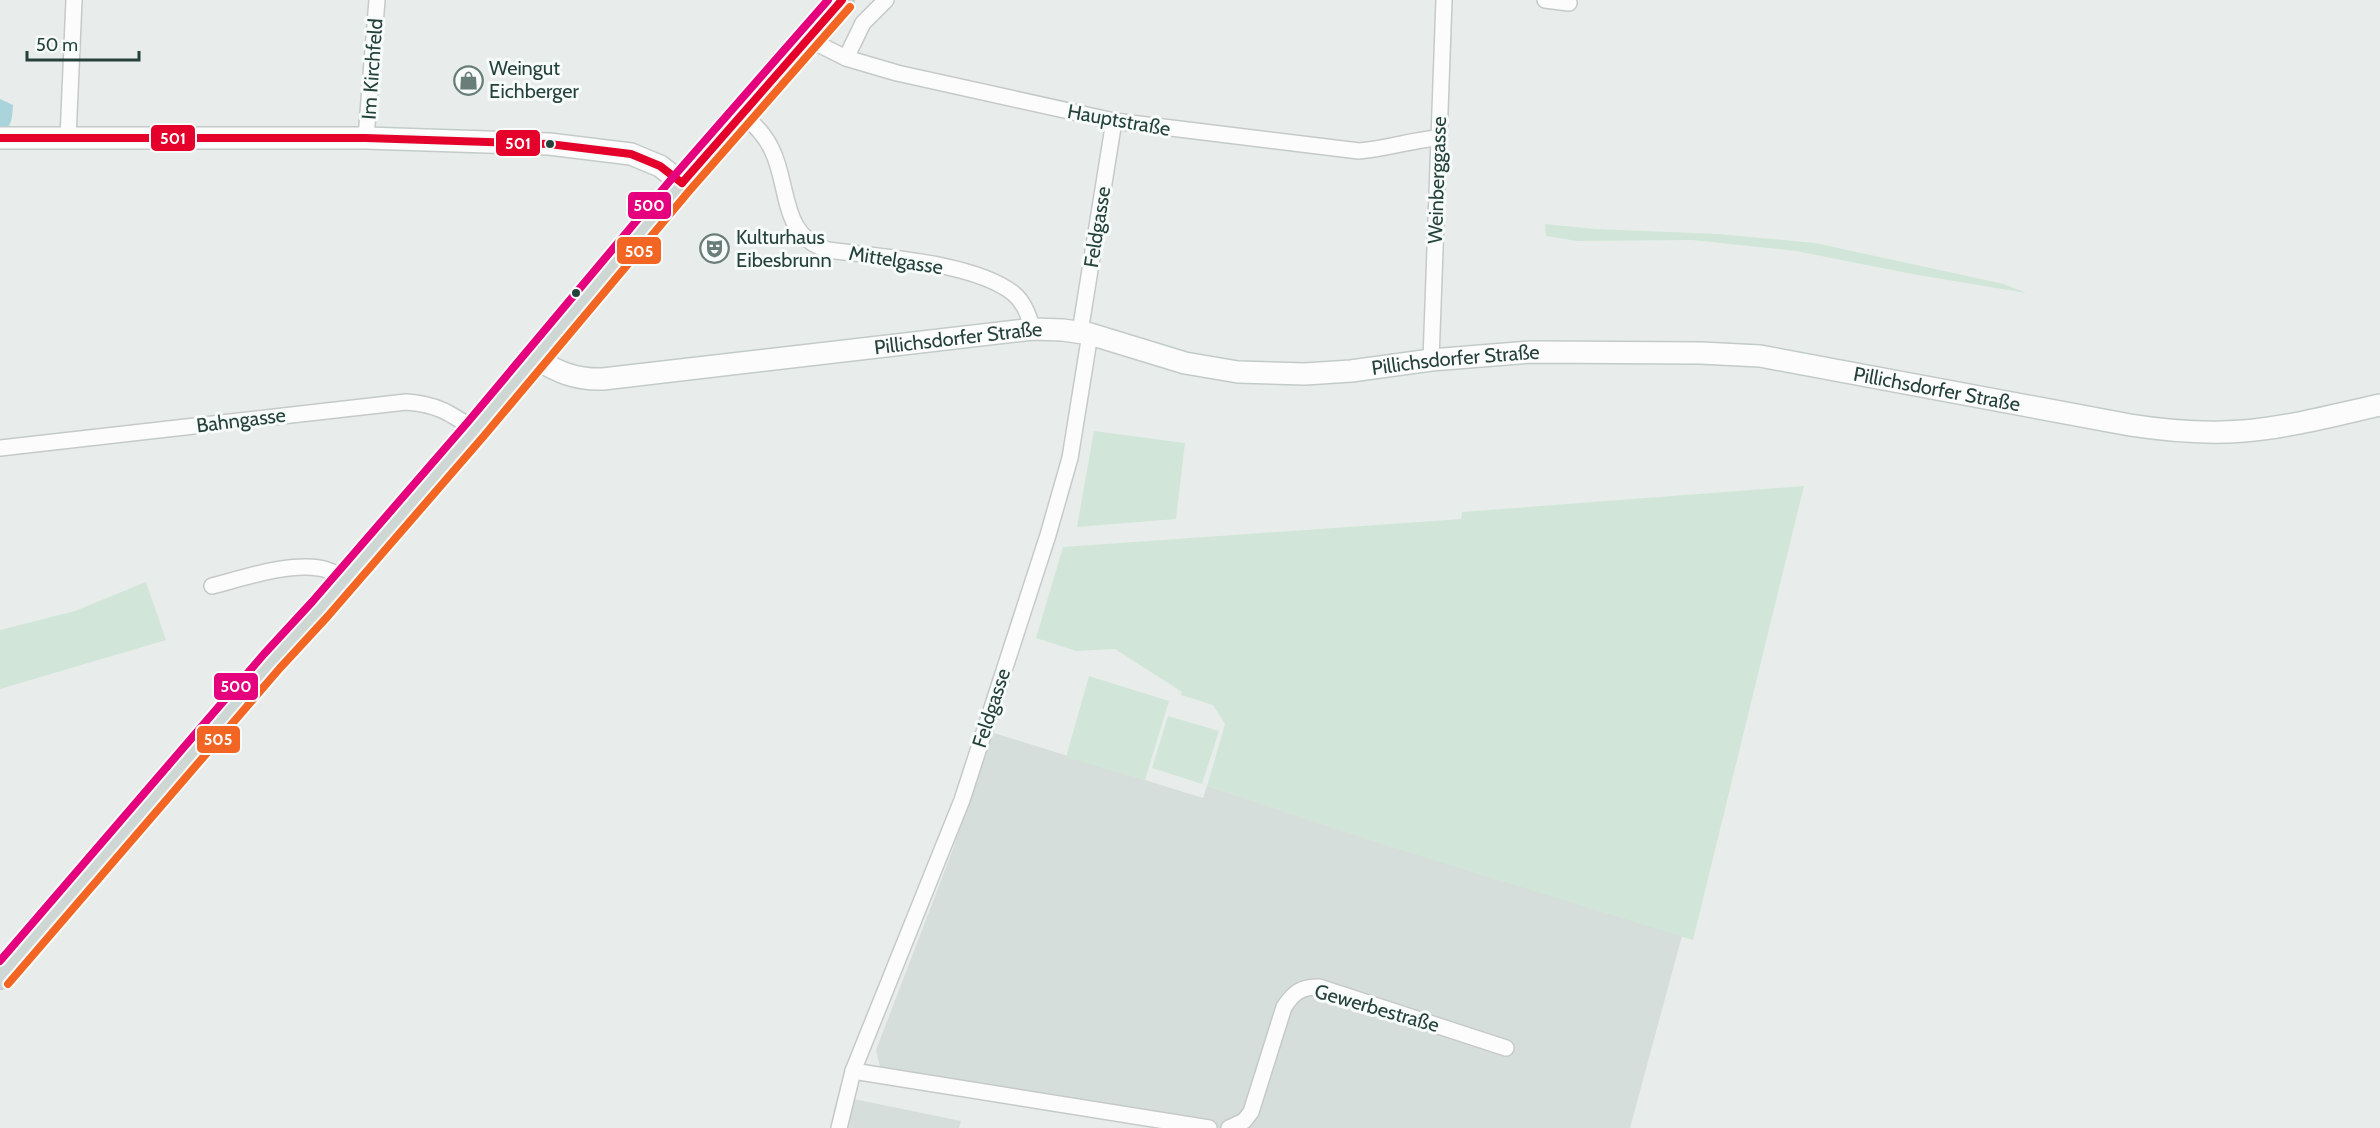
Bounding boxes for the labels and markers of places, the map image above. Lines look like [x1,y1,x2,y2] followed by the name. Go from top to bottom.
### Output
[489,56,579,103] place label: Weingut Eichberger
[452,64,484,96] shop icon: Weingut Eichberger
[544,138,556,150] unlabelled marker
[736,225,832,272] place label: Kulturhaus Eibesbrunn
[699,232,731,264] theatre icon: Kulturhaus Eibesbrunn
[570,287,582,299] unlabelled marker

